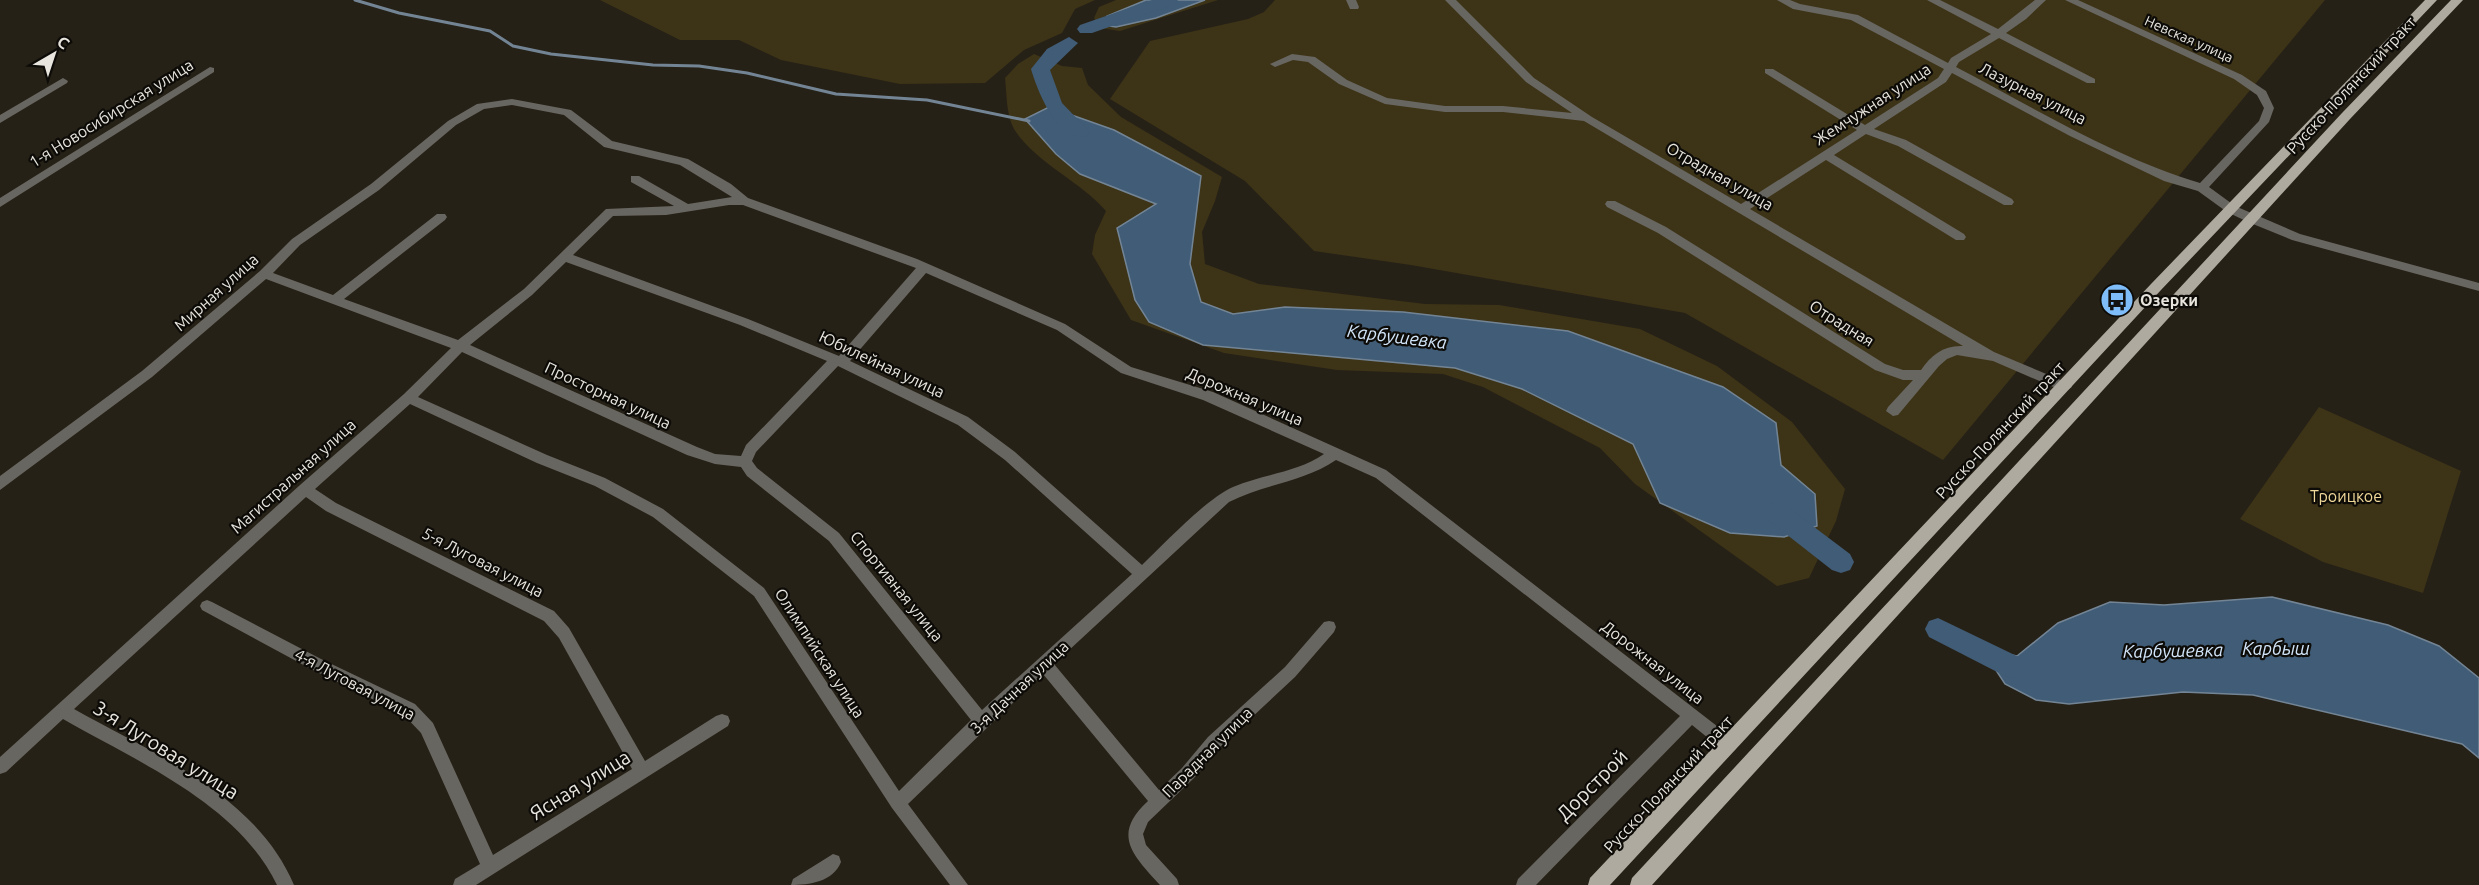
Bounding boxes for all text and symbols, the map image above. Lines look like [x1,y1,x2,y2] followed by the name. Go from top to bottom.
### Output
[2142,12,2236,66] street label: Невская улица
[2283,13,2419,157] street label: Русско-Полянский тракт
[24,24,84,84] north arrow
[54,32,73,53] text: С
[26,55,196,171] street label: 1-я Новосибирская улица
[1976,58,2090,128] street label: Лазурная улица
[1810,60,1934,148] street label: Жемчужная улица
[1663,138,1777,214] street label: Отрадная улица
[170,250,262,334] street label: Мирная улица
[2099,282,2135,318] bus stop icon: Озерки
[2140,291,2198,309] place label: Озерки
[1806,296,1878,350] street label: Отрадная
[1346,320,1448,352] water label: Карбушевка
[816,327,948,401] street label: Юбилейная улица
[542,358,674,432] street label: Просторная улица
[1932,358,2068,502] street label: Русско-Полянский тракт
[1184,363,1306,429] street label: Дорожная улица
[227,415,359,537] street label: Магистральная улица
[2310,487,2382,505] park label: Троицкое
[419,524,547,600] street label: 5-я Луговая улица
[847,527,947,645] street label: Спортивная улица
[771,585,869,721] street label: Олимпийская улица
[1598,617,1708,707] street label: Дорожная улица
[966,637,1072,737] street label: 3-я Дачная улица
[2242,638,2310,658] water label: Карбыш
[2123,639,2223,661] water label: Карбушевка
[292,645,418,723] street label: 4-я Луговая улица
[89,696,243,804] street label: 3-я Луговая улица
[1158,703,1256,801] street label: Парадная улица
[1600,712,1736,856] street label: Русско-Полянский тракт
[1551,744,1632,825] street label: Дорстрой
[525,745,634,824] street label: Ясная улица

